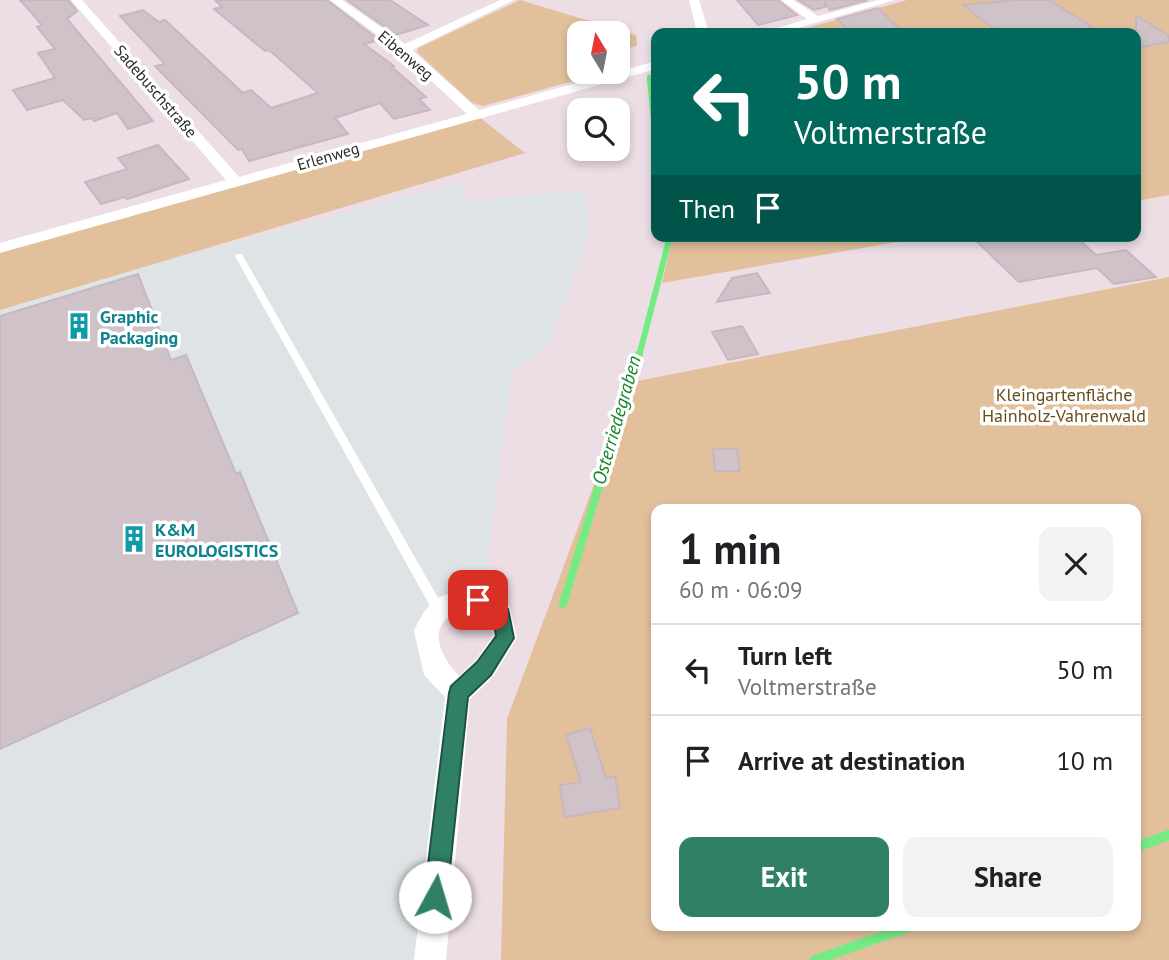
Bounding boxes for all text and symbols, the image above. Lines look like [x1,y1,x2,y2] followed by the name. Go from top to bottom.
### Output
[567,21,630,84] north arrow
[567,21,630,161] map controls
[374,26,438,84] street label: Eibenweg
[110,41,202,141] street label: Sadebuschstraße
[794,49,901,113] text: 50 m
[679,56,770,147] icon: left
[567,98,630,161] button: search
[794,111,987,153] text: Voltmerstraße
[295,138,361,174] street label: Erlenweg
[749,189,787,227] icon: arrive
[679,192,735,225] text: Then
[100,305,178,349] place label: Graphic Packaging
[64,311,94,341] building icon: Graphic Packaging
[586,353,646,487] water label: Osterriedegraben
[982,383,1146,427] park label: Kleingartenfläche Hainholz-Vahrenwald
[155,518,278,562] place label: K&M EUROLOGISTICS
[679,521,781,576] text: 1 min
[119,524,149,554] building icon: K&M EUROLOGISTICS
[1039,527,1113,601] button: close
[448,570,508,630] pin
[679,575,803,604] text: 60 m · 06:09
[459,581,497,619] icon: arrive
[738,639,832,672] text: Turn left
[679,651,717,689] icon: left
[1057,653,1113,686] text: 50 m
[738,672,877,701] text: Voltmerstraße
[679,742,717,780] icon: arrive
[738,744,965,777] text: Arrive at destination
[1057,744,1113,777] text: 10 m
[679,837,889,917] button: Exit
[903,837,1113,917] button: Share
[398,860,472,934] position arrow

